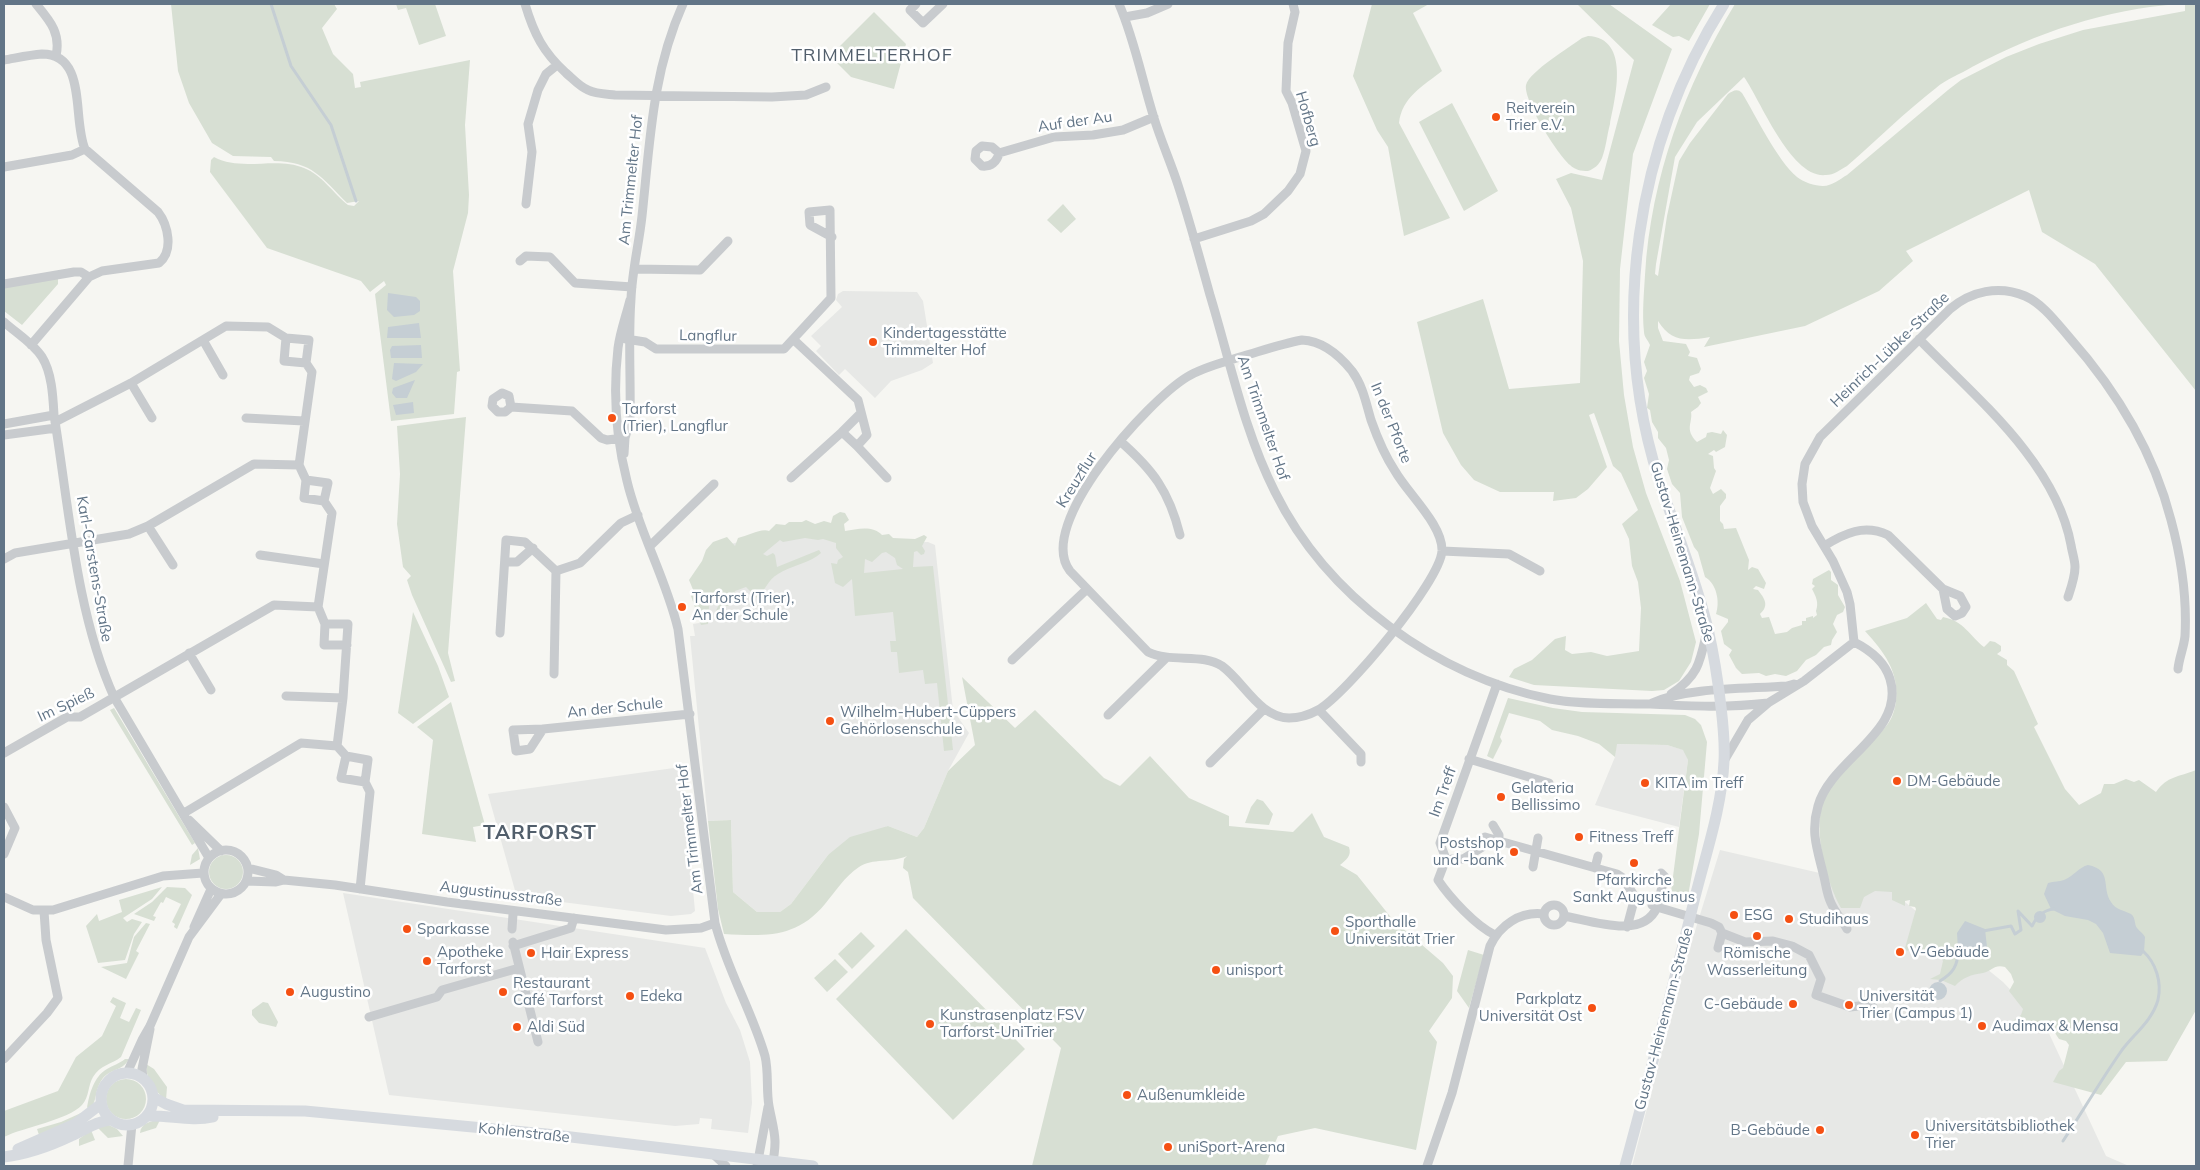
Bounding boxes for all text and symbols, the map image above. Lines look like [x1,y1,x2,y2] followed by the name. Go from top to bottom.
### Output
[790,45,954,67] district label: TRIMMELTERHOF
[1292,89,1324,149] street label: Hofberg
[1506,99,1575,134] place label: Reitverein Trier e.V.
[1037,108,1113,136] street label: Auf der Au
[1490,111,1502,123] marker: Reitverein Trier e.V.
[615,114,647,246] street label: Am Trimmelter Hof
[1827,289,1953,411] street label: Heinrich-Lübke-Straße
[883,324,1007,359] place label: Kindertagesstätte Trimmelter Hof
[679,326,737,346] street label: Langflur
[867,336,879,348] marker: Kindertagesstätte Trimmelter Hof
[1233,353,1293,483] street label: Am Trimmelter Hof
[1367,380,1415,466] street label: In der Pforte
[622,400,728,435] place label: Tarforst (Trier), Langflur
[606,412,618,424] marker: Tarforst (Trier), Langflur
[1053,449,1101,511] street label: Kreuzflur
[1646,460,1718,644] street label: Gustav-Heinemann-Straße
[72,495,116,643] street label: Karl-Carstens-Straße
[692,589,794,624] place label: Tarforst (Trier), An der Schule
[676,601,688,613] marker: Tarforst (Trier), An der Schule
[35,684,97,726] street label: Im Spieß
[566,694,664,722] street label: An der Schule
[840,703,1016,738] place label: Wilhelm-Hubert-Cüppers Gehörlosenschule
[824,715,836,727] marker: Wilhelm-Hubert-Cüppers Gehörlosenschule
[673,763,707,895] street label: Am Trimmelter Hof
[1426,764,1460,820] street label: Im Treff
[1907,772,2000,790] place label: DM-Gebäude
[1655,774,1743,792] place label: KITA im Treff
[1891,775,1903,787] marker: DM-Gebäude
[1639,777,1651,789] marker: KITA im Treff
[1511,779,1580,814] place label: Gelateria Bellissimo
[1495,791,1507,803] marker: Gelateria Bellissimo
[482,821,598,845] district label: TARFORST
[1589,828,1673,846] place label: Fitness Treff
[1573,831,1585,843] marker: Fitness Treff
[1433,834,1504,869] place label: Postshop und -bank
[1508,846,1520,858] marker: Postshop und -bank
[1628,857,1640,869] marker: Pfarrkirche Sankt Augustinus
[1573,871,1695,906] place label: Pfarrkirche Sankt Augustinus
[439,878,563,910] street label: Augustinusstraße
[1744,906,1773,924] place label: ESG
[1728,909,1740,921] marker: ESG
[1799,910,1869,928] place label: Studihaus
[1345,913,1455,948] place label: Sporthalle Universität Trier
[1783,913,1795,925] marker: Studihaus
[417,920,489,938] place label: Sparkasse
[401,923,413,935] marker: Sparkasse
[1329,925,1341,937] marker: Sporthalle Universität Trier
[1631,926,1697,1112] street label: Gustav-Heinemann-Straße
[1751,930,1763,942] marker: Römische Wasserleitung
[437,943,503,978] place label: Apotheke Tarforst
[1910,943,1989,961] place label: V-Gebäude
[541,944,629,962] place label: Hair Express
[1707,944,1807,979] place label: Römische Wasserleitung
[1894,946,1906,958] marker: V-Gebäude
[525,947,537,959] marker: Hair Express
[421,955,433,967] marker: Apotheke Tarforst
[1226,961,1283,979] place label: unisport
[1210,964,1222,976] marker: unisport
[513,974,603,1009] place label: Restaurant Café Tarforst
[300,983,371,1001] place label: Augustino
[284,986,296,998] marker: Augustino
[497,986,509,998] marker: Restaurant Café Tarforst
[640,987,683,1005] place label: Edeka
[1859,987,1973,1022] place label: Universität Trier (Campus 1)
[624,990,636,1002] marker: Edeka
[1479,990,1582,1025] place label: Parkplatz Universität Ost
[1704,995,1783,1013] place label: C-Gebäude
[1787,998,1799,1010] marker: C-Gebäude
[1843,999,1855,1011] marker: Universität Trier (Campus 1)
[1586,1002,1598,1014] marker: Parkplatz Universität Ost
[940,1006,1084,1041] place label: Kunstrasenplatz FSV Tarforst-UniTrier
[1992,1017,2119,1035] place label: Audimax & Mensa
[527,1018,585,1036] place label: Aldi Süd
[924,1018,936,1030] marker: Kunstrasenplatz FSV Tarforst-UniTrier
[1976,1020,1988,1032] marker: Audimax & Mensa
[511,1021,523,1033] marker: Aldi Süd
[1137,1086,1245,1104] place label: Außenumkleide
[1121,1089,1133,1101] marker: Außenumkleide
[1925,1117,2075,1152] place label: Universitätsbibliothek Trier
[477,1119,571,1147] street label: Kohlenstraße
[1730,1121,1810,1139] place label: B-Gebäude
[1814,1124,1826,1136] marker: B-Gebäude
[1909,1129,1921,1141] marker: Universitätsbibliothek Trier
[1178,1138,1285,1156] place label: uniSport-Arena
[1162,1141,1174,1153] marker: uniSport-Arena

